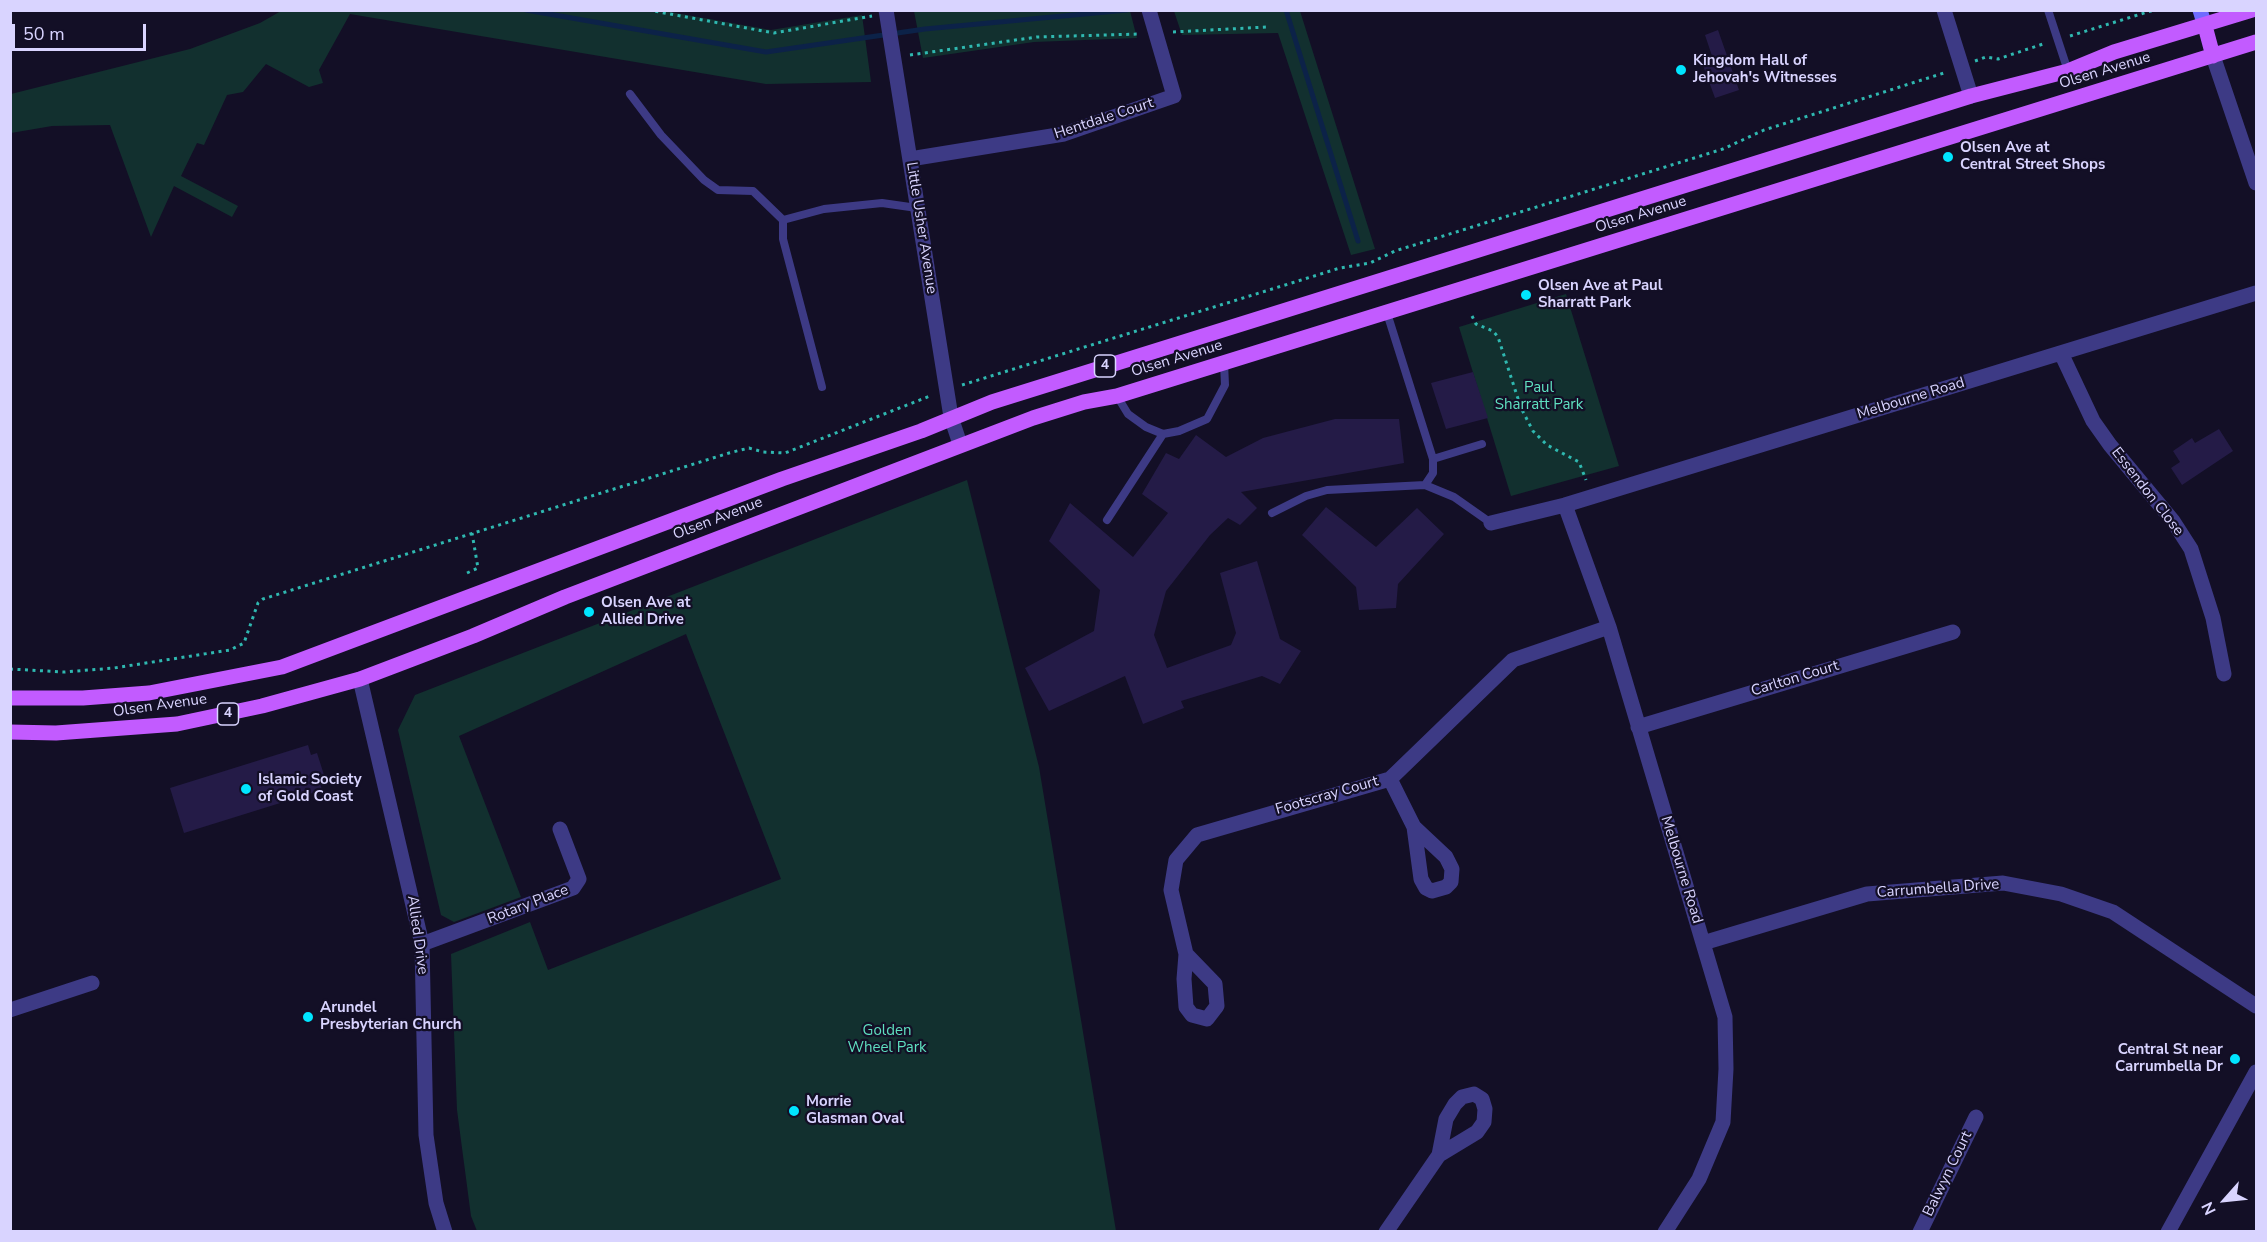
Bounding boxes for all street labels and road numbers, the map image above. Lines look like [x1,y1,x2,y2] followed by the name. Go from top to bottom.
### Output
[2057,49,2153,93] street label: Olsen Avenue
[1052,94,1156,144] street label: Hentdale Court
[902,161,940,295] street label: Little Usher Avenue
[1593,193,1689,237] street label: Olsen Avenue
[1129,337,1225,381] street label: Olsen Avenue
[1094,355,1116,377] road number: 4
[1855,374,1967,424] street label: Melbourne Road
[2107,444,2187,540] street label: Essendon Close
[671,494,765,544] street label: Olsen Avenue
[1749,657,1841,701] street label: Carlton Court
[112,691,208,721] street label: Olsen Avenue
[218,703,238,725] road number: 4
[1274,773,1380,819] street label: Footscray Court
[1656,814,1706,926] street label: Melbourne Road
[1876,876,2000,902] street label: Carrumbella Drive
[485,881,571,929] street label: Rotary Place
[403,894,431,976] street label: Allied Drive
[1920,1128,1976,1220] street label: Balwyn Court

